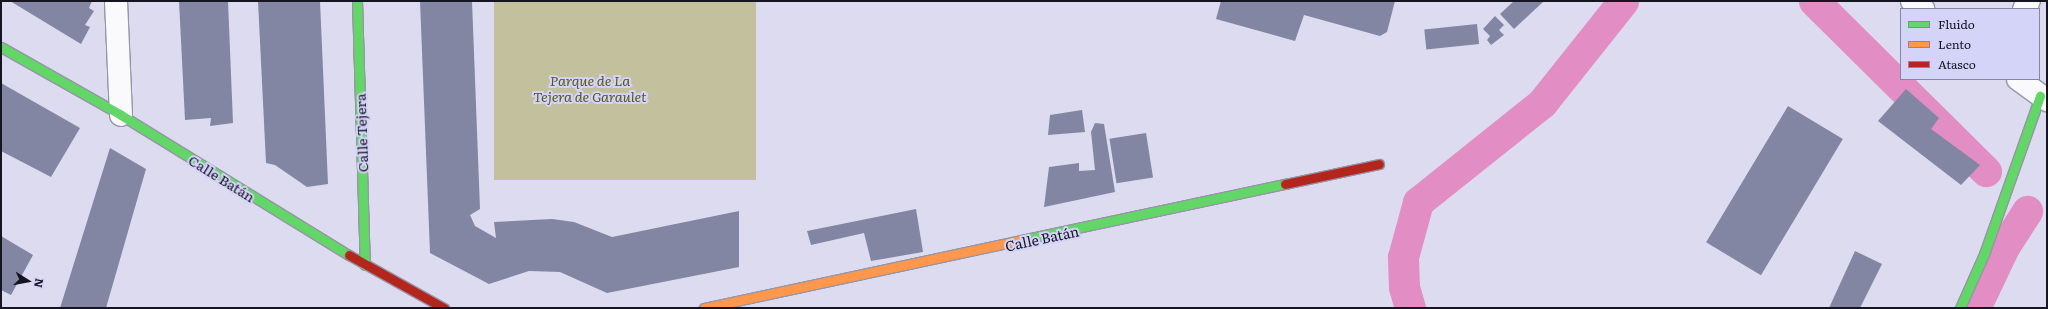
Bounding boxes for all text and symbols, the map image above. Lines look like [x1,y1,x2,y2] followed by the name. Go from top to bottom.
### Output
[1900,8,2040,80] legend
[1938,15,1975,33] text: Fluido
[1938,35,1971,53] text: Lento
[1938,55,1976,73] text: Atasco
[533,72,647,104] park label: Parque de La Tejera de Garaulet
[351,93,371,173] street label: Calle Tejera
[186,151,258,205] street label: Calle Batán
[1004,222,1080,254] street label: Calle Batán
[8,261,48,301] north arrow
[31,277,49,289] text: N

